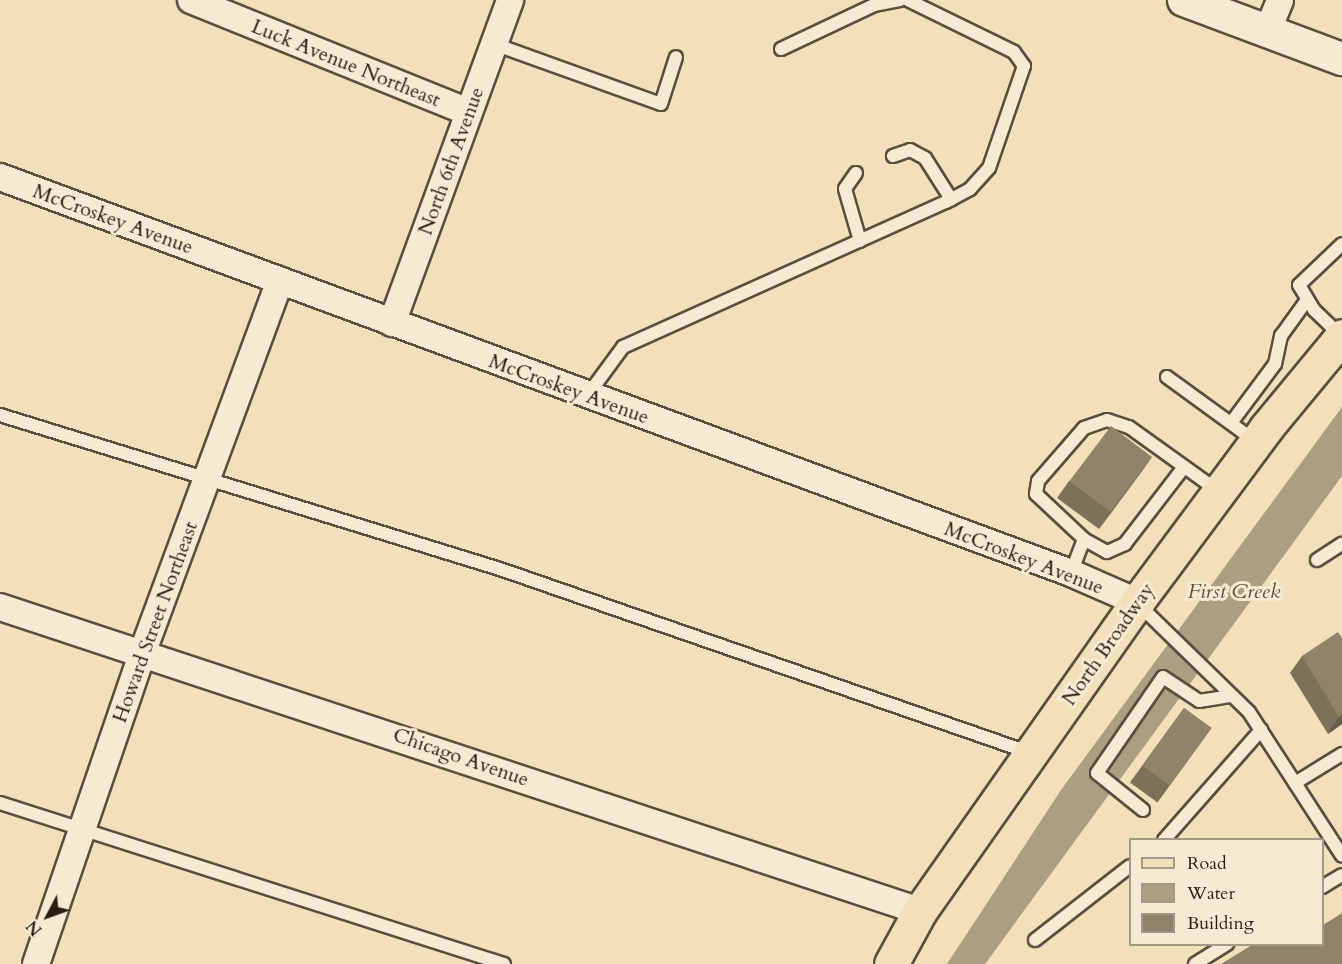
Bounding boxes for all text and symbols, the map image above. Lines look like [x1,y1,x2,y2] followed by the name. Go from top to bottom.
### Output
[248,14,444,112] street label: Luck Avenue Northeast
[413,84,489,238] street label: North 6th Avenue
[30,179,196,259] street label: McCroskey Avenue
[486,349,652,429] street label: McCroskey Avenue
[941,517,1107,599] street label: McCroskey Avenue
[107,518,203,726] street label: Howard Street Northeast
[1057,578,1159,710] street label: North Broadway
[1188,579,1280,605] water label: First Creek
[390,723,532,791] street label: Chicago Avenue
[1129,838,1324,946] legend
[1187,851,1227,876] text: Road
[1187,881,1235,906] text: Water
[18,886,78,946] north arrow
[1187,911,1254,936] text: Building
[22,915,47,940] text: N

